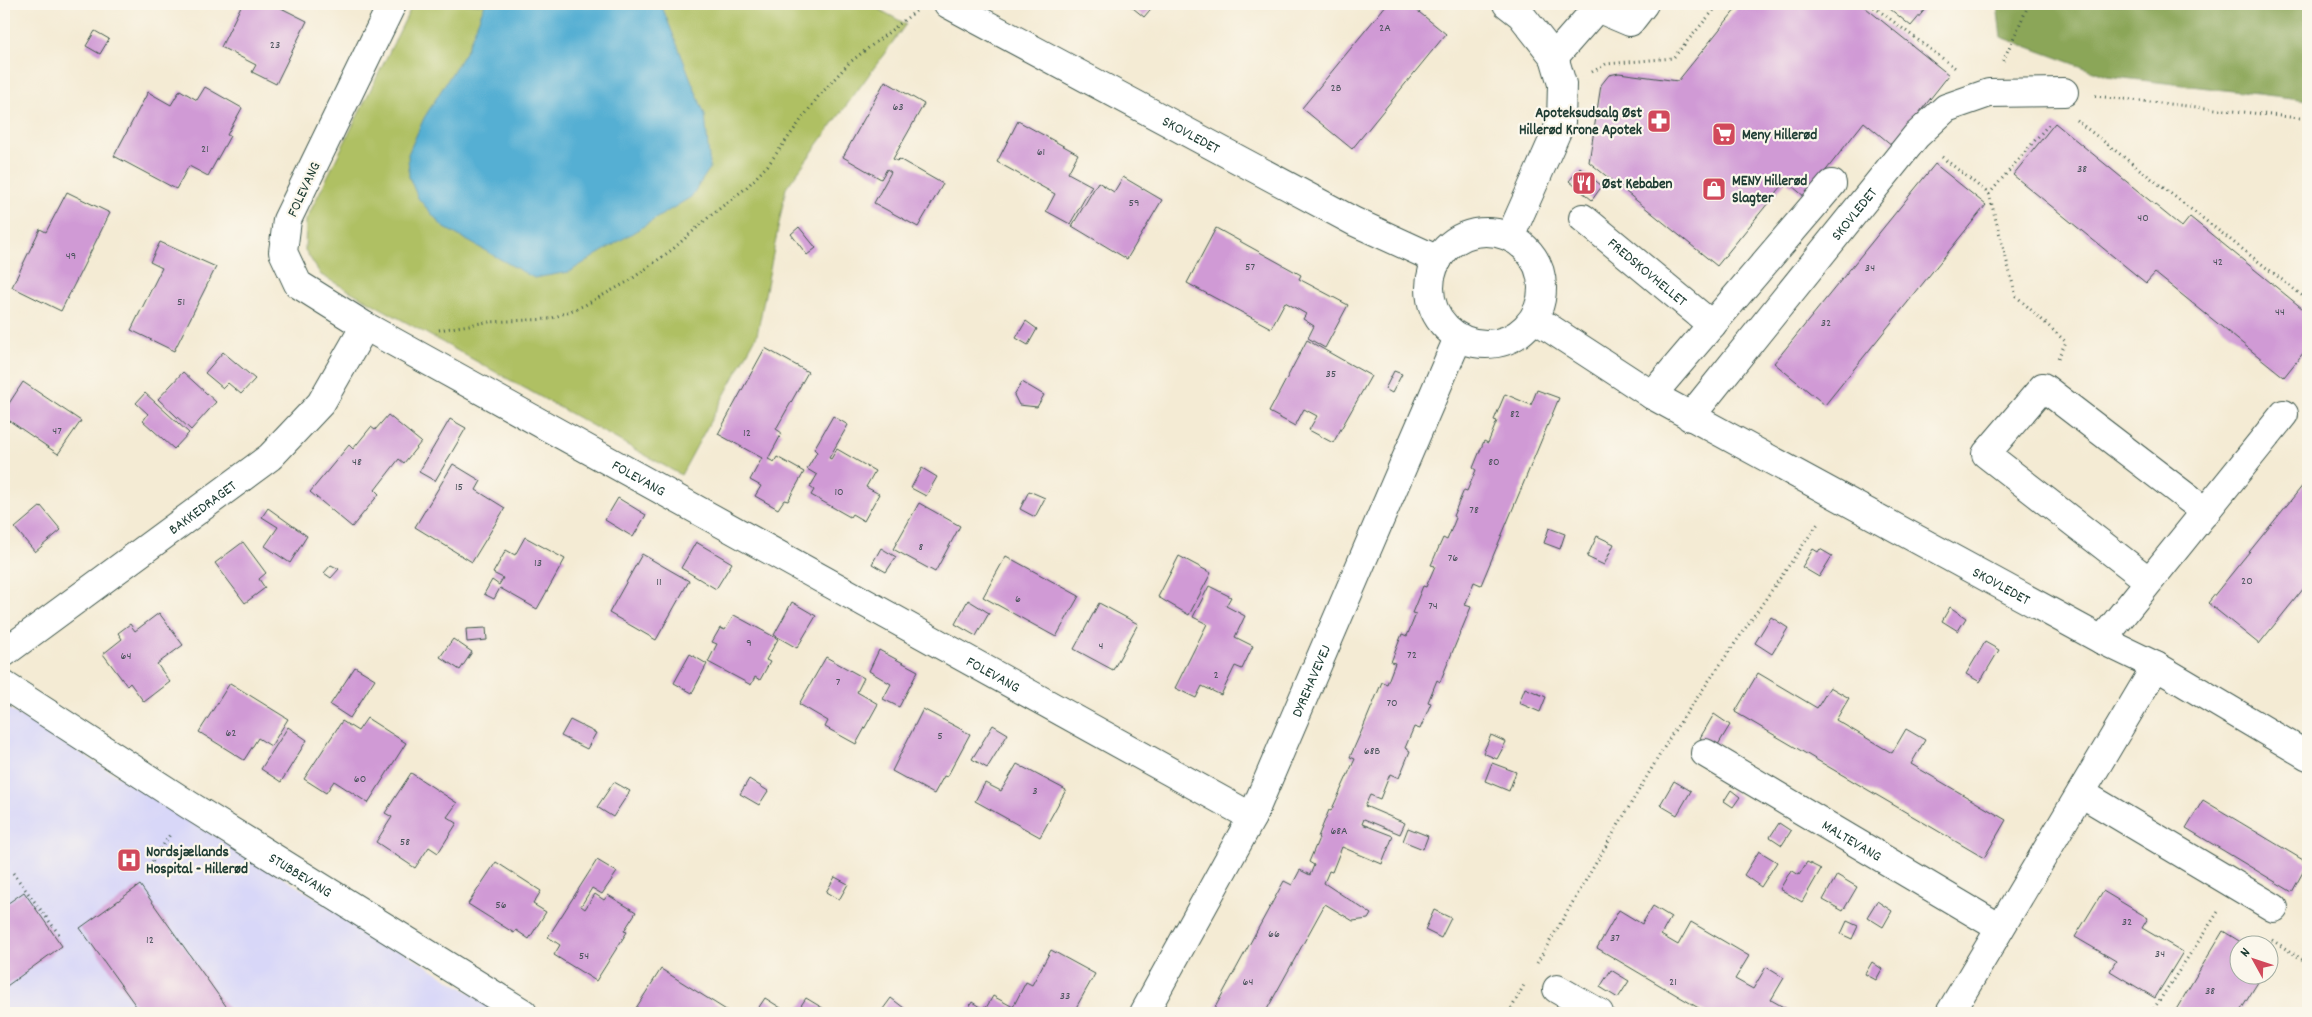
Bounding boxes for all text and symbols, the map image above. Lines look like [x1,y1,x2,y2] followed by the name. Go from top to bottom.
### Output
[1379,20,1391,37] house number: 2A
[270,37,280,54] house number: 23
[1331,80,1342,97] house number: 2B
[892,99,904,116] house number: 63
[1519,103,1642,142] place label: Apoteksudsalg Øst Hillerød Krone Apotek
[1646,108,1672,134] pharmacy icon: Apoteksudsalg Øst Hillerød Krone Apotek
[1157,112,1223,161] street label: SKOVLEDET
[1711,121,1737,147] supermarket icon: Meny Hillerød
[1742,125,1817,147] place label: Meny Hillerød
[201,141,209,158] house number: 21
[1037,144,1045,161] house number: 61
[282,159,327,221] street label: FOLEVANG
[2077,161,2087,178] house number: 38
[1571,170,1597,196] restaurant icon: Øst Kebaben
[1732,171,1807,210] place label: MENY Hillerød Slagter
[1602,174,1673,196] place label: Øst Kebaben
[1701,176,1727,202] shop icon: MENY Hillerød Slagter
[1827,183,1883,246] street label: SKOVLEDET
[1128,195,1140,212] house number: 59
[2137,210,2149,227] house number: 40
[1602,234,1691,313] street label: FREDSKOVHELLET
[66,248,76,265] house number: 49
[2213,254,2223,271] house number: 42
[1245,259,1255,276] house number: 57
[1865,260,1875,277] house number: 34
[177,294,185,311] house number: 51
[2275,304,2285,321] house number: 44
[1821,315,1831,332] house number: 32
[1326,366,1336,383] house number: 35
[1510,406,1520,423] house number: 82
[52,423,62,440] house number: 47
[743,425,751,442] house number: 12
[352,454,362,471] house number: 48
[1488,454,1500,471] house number: 80
[607,456,669,503] street label: FOLEVANG
[165,476,242,541] street label: BAKKEDRAGET
[455,479,463,496] house number: 15
[834,484,844,501] house number: 10
[1469,502,1479,519] house number: 78
[919,539,924,556] house number: 8
[1448,550,1458,567] house number: 76
[534,555,542,572] house number: 13
[1968,562,2034,612] street label: SKOVLEDET
[2241,573,2253,590] house number: 20
[656,574,662,591] house number: 11
[1015,591,1021,608] house number: 6
[1428,598,1438,615] house number: 74
[746,635,752,652] house number: 9
[1099,638,1104,655] house number: 4
[1287,642,1338,721] street label: DYREHAVEVEJ
[1407,647,1417,664] house number: 72
[121,648,131,665] house number: 64
[961,652,1023,699] street label: FOLEVANG
[1213,667,1219,684] house number: 2
[836,674,841,691] house number: 7
[1386,695,1398,712] house number: 70
[225,725,237,742] house number: 62
[937,728,943,745] house number: 5
[1364,743,1380,760] house number: 68B
[354,771,366,788] house number: 60
[1032,783,1038,800] house number: 3
[1817,816,1885,868] street label: MALTEVANG
[1330,823,1348,840] house number: 68A
[400,834,410,851] house number: 58
[146,842,248,881] place label: Nordsjællands Hospital - Hillerød
[116,847,142,873] hospital icon: Nordsjællands Hospital - Hillerød
[263,848,336,904] street label: STUBBEVANG
[495,897,507,914] house number: 56
[2122,914,2132,931] house number: 32
[1268,926,1280,943] house number: 66
[1610,930,1620,947] house number: 37
[146,932,154,949] house number: 12
[2230,934,2280,984] north arrow
[2236,944,2256,962] text: N
[2155,946,2165,963] house number: 34
[579,948,589,965] house number: 54
[1243,974,1253,991] house number: 64
[1669,974,1677,991] house number: 21
[2205,983,2215,1000] house number: 38
[1060,988,1070,1005] house number: 33

